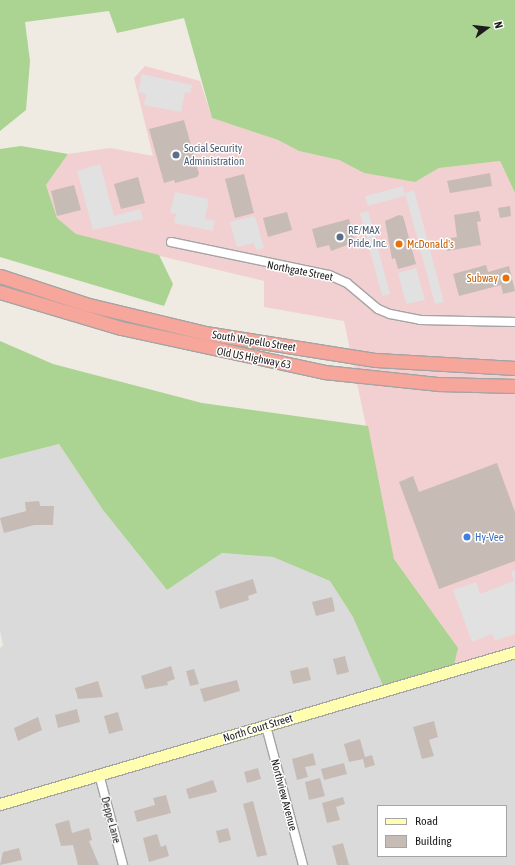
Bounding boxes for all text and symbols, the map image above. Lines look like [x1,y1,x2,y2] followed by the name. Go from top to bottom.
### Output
[467,8,507,48] north arrow
[492,20,505,30] text: N
[184,142,244,168] place label: Social Security Administration
[171,150,181,160] marker: Social Security Administration
[348,224,387,250] place label: RE/MAX Pride, Inc.
[335,232,345,242] marker: RE/MAX Pride, Inc.
[407,237,454,251] place label: McDonald's
[394,239,404,249] marker: McDonald's
[266,258,334,284] street label: Northgate Street
[467,271,498,285] place label: Subway
[501,273,511,283] marker: Subway
[211,328,297,354] street label: South Wapello Street
[216,344,292,372] street label: Old US Highway 63
[475,530,504,544] place label: Hy-Vee
[462,532,472,542] marker: Hy-Vee
[222,711,294,745] street label: North Court Street
[268,758,300,832] street label: Northview Avenue
[98,795,124,845] street label: Deppe Lane
[377,805,507,857] legend
[415,814,438,828] text: Road
[415,834,452,848] text: Building

